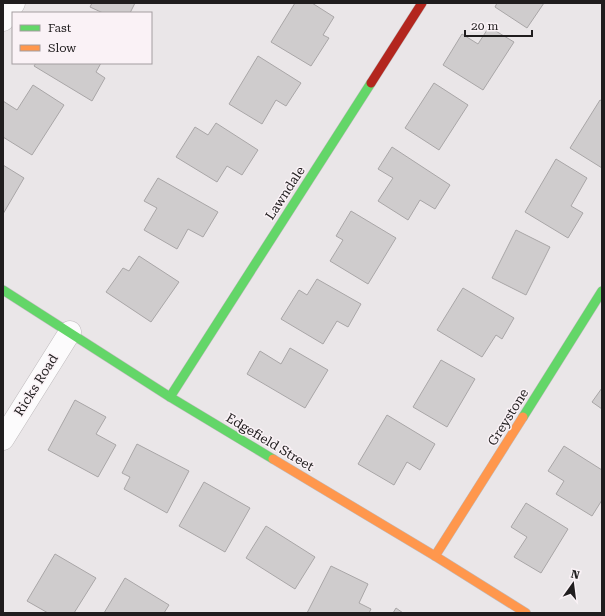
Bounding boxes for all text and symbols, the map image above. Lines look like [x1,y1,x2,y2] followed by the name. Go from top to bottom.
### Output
[12,12,152,64] legend
[465,12,532,38] scale bar
[471,19,498,33] text: 20 m
[48,21,72,35] text: Fast
[48,41,76,55] text: Slow
[262,163,308,223] street label: Lawndale
[11,351,61,419] street label: Ricks Road
[485,386,531,448] street label: Greystone
[223,410,317,474] street label: Edgefield Street
[553,564,593,604] north arrow
[570,567,581,582] text: N

